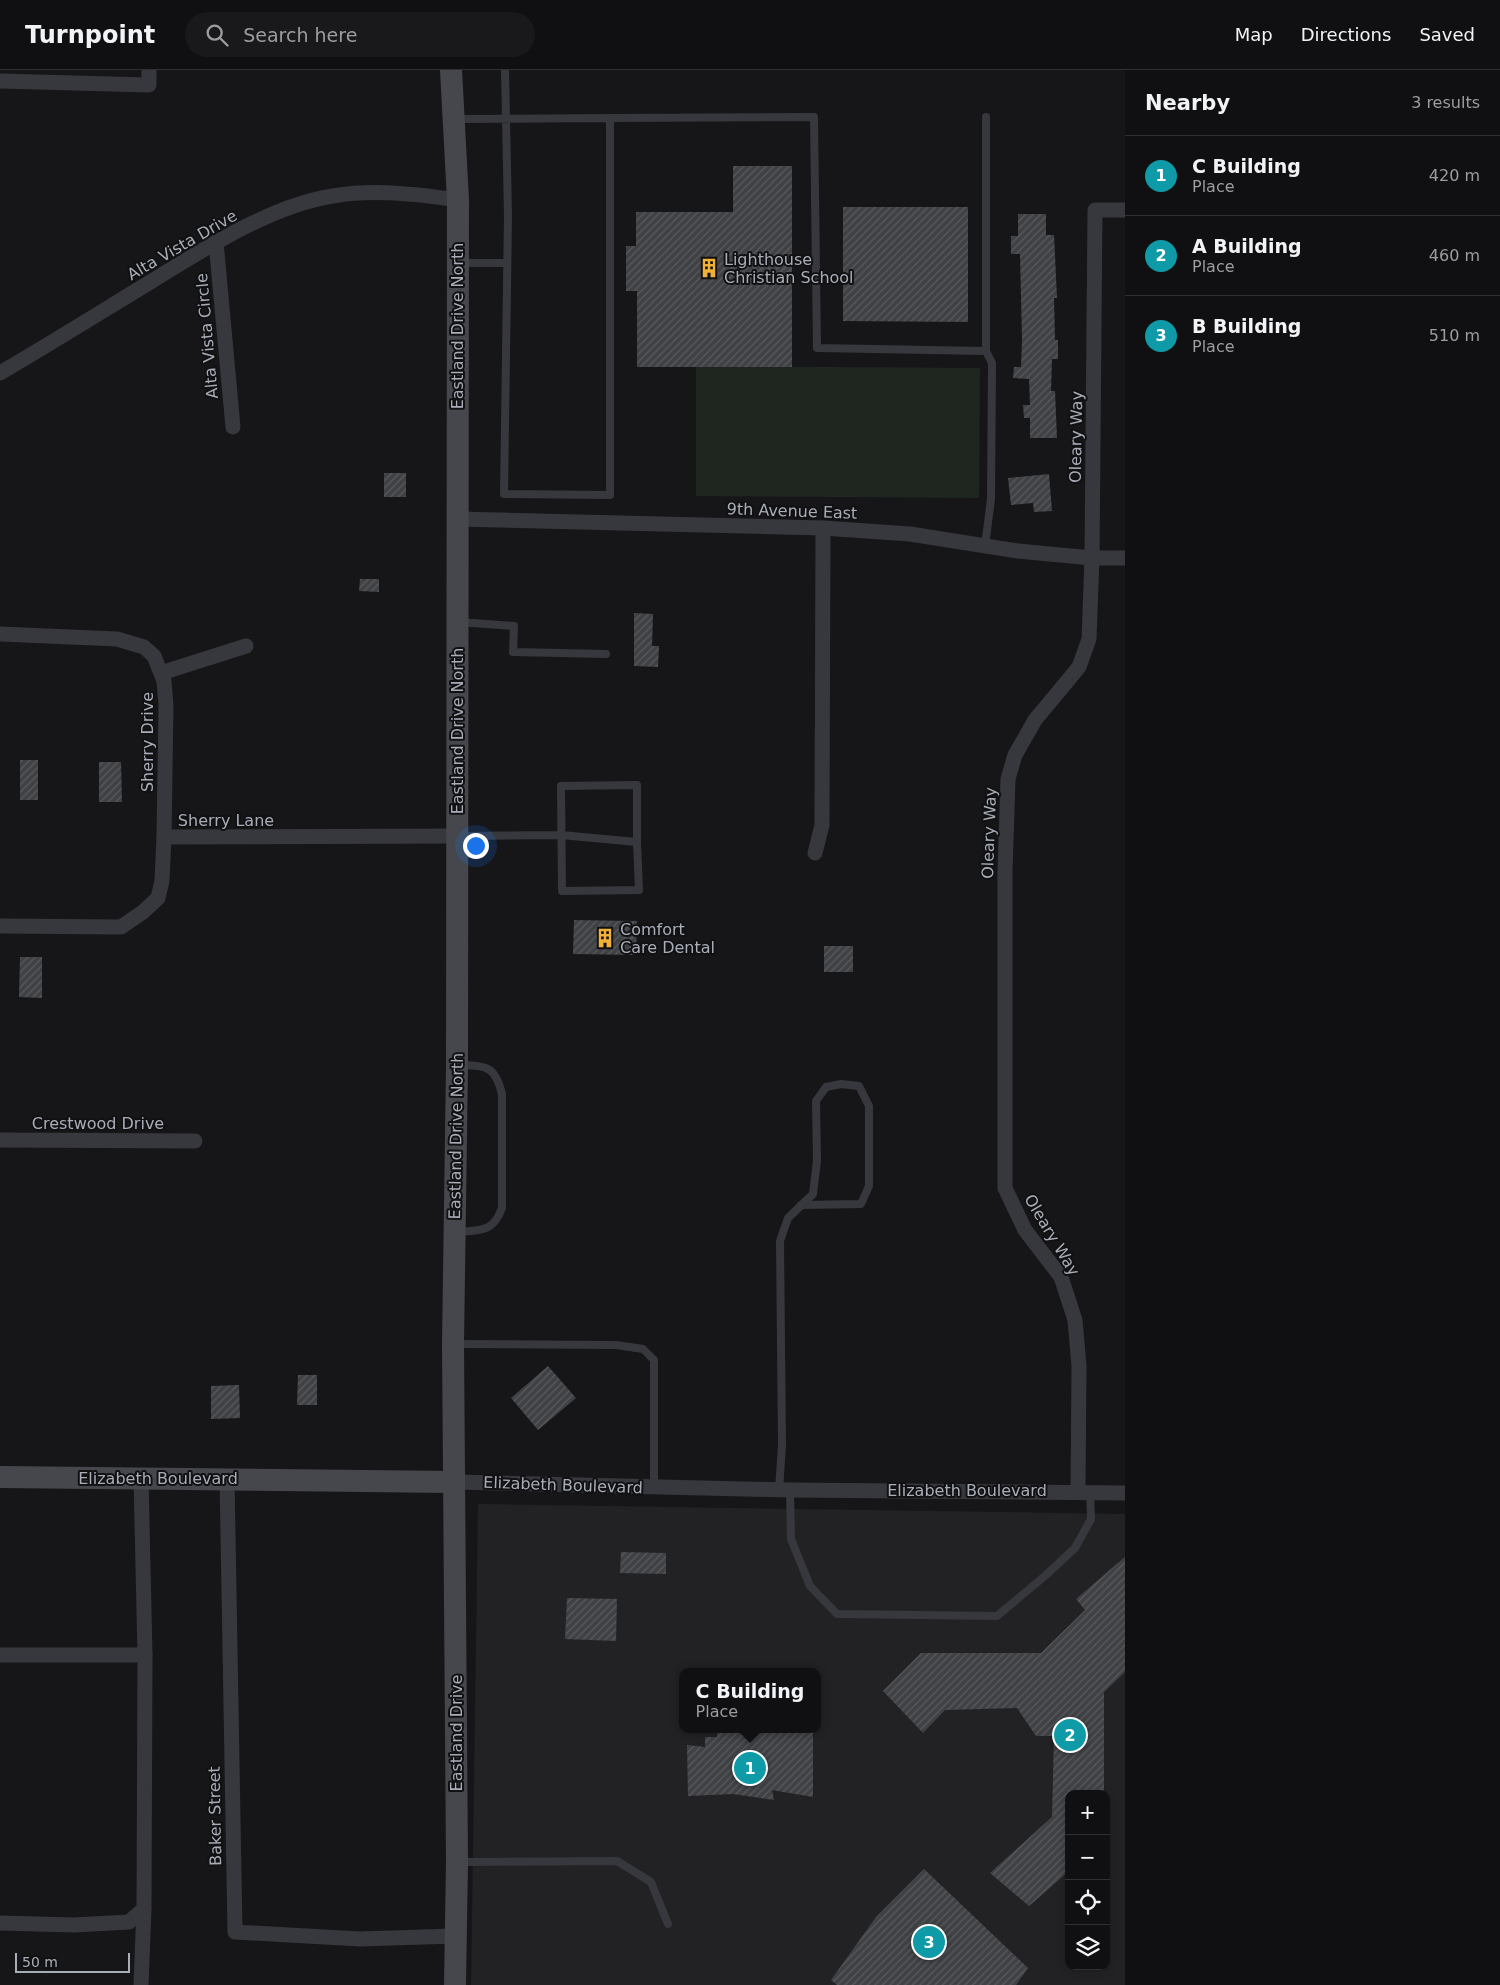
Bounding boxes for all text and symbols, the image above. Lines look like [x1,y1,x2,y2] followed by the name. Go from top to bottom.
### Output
[185,12,535,57] search box
[25,21,155,49] text: Turnpoint
[203,21,231,49] icon: search
[243,24,357,46] text: Search here
[1235,24,1273,45] text: Map
[1301,24,1391,45] text: Directions
[1419,24,1475,45] text: Saved
[1145,91,1230,115] text: Nearby
[1411,93,1480,112] text: 3 results
[1192,155,1301,177] text: C Building
[1155,166,1167,185] text: 1
[1429,166,1480,185] text: 420 m
[1192,177,1235,196] text: Place
[124,206,240,284] street label: Alta Vista Drive
[1192,235,1302,257] text: A Building
[448,243,467,409] street label: Eastland Drive North
[1155,246,1167,265] text: 2
[1429,246,1480,265] text: 460 m
[724,250,854,287] place label: Lighthouse Christian School
[698,257,720,279] building icon: Lighthouse Christian School
[1192,257,1235,276] text: Place
[192,272,222,400] street label: Alta Vista Circle
[1192,315,1301,337] text: B Building
[1155,326,1167,345] text: 3
[1429,326,1480,345] text: 510 m
[1192,337,1235,356] text: Place
[1066,391,1086,483] street label: Oleary Way
[726,499,858,523] street label: 9th Avenue East
[448,648,467,814] street label: Eastland Drive North
[138,692,157,792] street label: Sherry Drive
[978,787,1000,879] street label: Oleary Way
[178,811,274,830] street label: Sherry Lane
[463,833,489,859] your location
[620,920,715,957] place label: Comfort Care Dental
[594,927,616,949] building icon: Comfort Care Dental
[445,1053,467,1219] street label: Eastland Drive North
[32,1114,164,1133] street label: Crestwood Drive
[1020,1191,1084,1279] street label: Oleary Way
[78,1469,238,1488] street label: Elizabeth Boulevard
[483,1473,643,1497] street label: Elizabeth Boulevard
[887,1481,1047,1500] street label: Elizabeth Boulevard
[679,1668,821,1733] popup
[447,1675,466,1791] street label: Eastland Drive
[696,1680,804,1702] text: C Building
[696,1702,738,1721] text: Place
[1054,1716,1086,1754] pin: 2
[734,1749,766,1787] pin: 1
[205,1766,225,1866] street label: Baker Street
[1065,1790,1110,1970] map controls
[1065,1790,1110,1835] button: +
[1065,1835,1110,1880] button: −
[1065,1880,1110,1925] button: locate
[913,1923,945,1961] pin: 3
[1065,1925,1110,1970] button: layers
[15,1950,130,1973] scale bar
[22,1954,58,1970] text: 50 m

